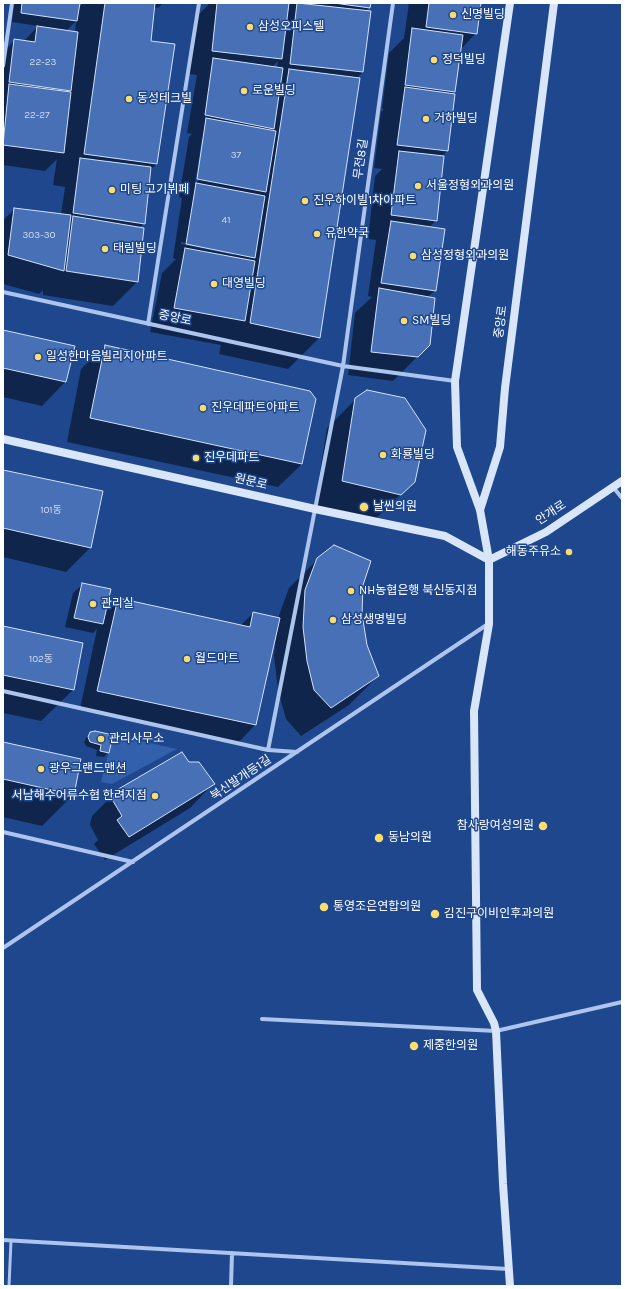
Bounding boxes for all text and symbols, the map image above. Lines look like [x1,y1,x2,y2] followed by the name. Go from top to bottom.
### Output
[461,8,505,22] place label: 신명빌딩
[448,10,458,20] marker: 신명빌딩
[258,20,324,34] place label: 삼성오피스텔
[245,22,255,32] marker: 삼성오피스텔
[442,53,486,67] place label: 정덕빌딩
[429,55,439,65] marker: 정덕빌딩
[30,56,56,68] house number: 22-23
[252,84,296,98] place label: 로운빌딩
[239,86,249,96] marker: 로운빌딩
[137,92,192,106] place label: 동성테크빌
[124,94,134,104] marker: 동성테크빌
[24,109,50,121] house number: 22-27
[434,112,478,126] place label: 거하빌딩
[421,114,431,124] marker: 거하빌딩
[351,138,371,180] street label: 무전8길
[231,149,241,161] house number: 37
[426,179,514,193] place label: 서울정형외과의원
[413,181,423,191] marker: 서울정형외과의원
[120,183,189,197] place label: 미팅 고기뷔페
[107,185,117,195] marker: 미팅 고기뷔페
[313,194,416,208] place label: 진우하이빌1차아파트
[300,196,310,206] marker: 진우하이빌1차아파트
[222,214,230,226] house number: 41
[325,227,369,241] place label: 유한약국
[22,229,56,241] house number: 303-30
[312,229,322,239] marker: 유한약국
[113,242,157,256] place label: 태림빌딩
[100,244,110,254] marker: 태림빌딩
[421,249,509,263] place label: 삼성정형외과의원
[408,251,418,261] marker: 삼성정형외과의원
[222,277,266,291] place label: 대영빌딩
[209,279,219,289] marker: 대영빌딩
[492,305,510,339] street label: 중앙로
[157,308,193,328] street label: 중앙로
[412,314,451,328] place label: SM빌딩
[399,316,409,326] marker: SM빌딩
[46,350,167,364] place label: 일성한마음빌리지아파트
[33,352,43,362] marker: 일성한마음빌리지아파트
[211,401,299,415] place label: 진우데파트아파트
[198,403,208,413] marker: 진우데파트아파트
[391,448,435,462] place label: 화룡빌딩
[378,450,388,460] marker: 화룡빌딩
[204,451,259,465] place label: 진우데파트
[191,453,201,463] marker: 진우데파트
[233,471,269,493] street label: 원문로
[533,498,569,528] street label: 안개로
[373,500,417,514] place label: 날씬의원
[358,501,370,513] marker: 날씬의원
[40,504,62,516] house number: 101동
[506,545,561,559] place label: 해동주유소
[564,547,574,557] marker: 해동주유소
[359,584,477,598] place label: NH농협은행 북신동지점
[346,586,356,596] marker: NH농협은행 북신동지점
[101,597,134,611] place label: 관리실
[88,599,98,609] marker: 관리실
[341,613,407,627] place label: 삼성생명빌딩
[328,615,338,625] marker: 삼성생명빌딩
[195,652,239,666] place label: 월드마트
[29,653,53,665] house number: 102동
[182,654,192,664] marker: 월드마트
[109,732,164,746] place label: 관리사무소
[96,734,106,744] marker: 관리사무소
[208,752,274,804] street label: 북신발개등1길
[49,762,126,776] place label: 광우그랜드맨션
[36,764,46,774] marker: 광우그랜드맨션
[12,789,147,803] place label: 서남해수어류수협 한려지점
[150,791,160,801] marker: 서남해수어류수협 한려지점
[457,819,534,833] place label: 참사랑여성의원
[537,820,549,832] marker: 참사랑여성의원
[388,831,432,845] place label: 동남의원
[373,832,385,844] marker: 동남의원
[333,900,421,914] place label: 통영조은연합의원
[318,901,330,913] marker: 통영조은연합의원
[444,907,554,921] place label: 김진구이비인후과의원
[429,908,441,920] marker: 김진구이비인후과의원
[423,1039,478,1053] place label: 제중한의원
[408,1040,420,1052] marker: 제중한의원

